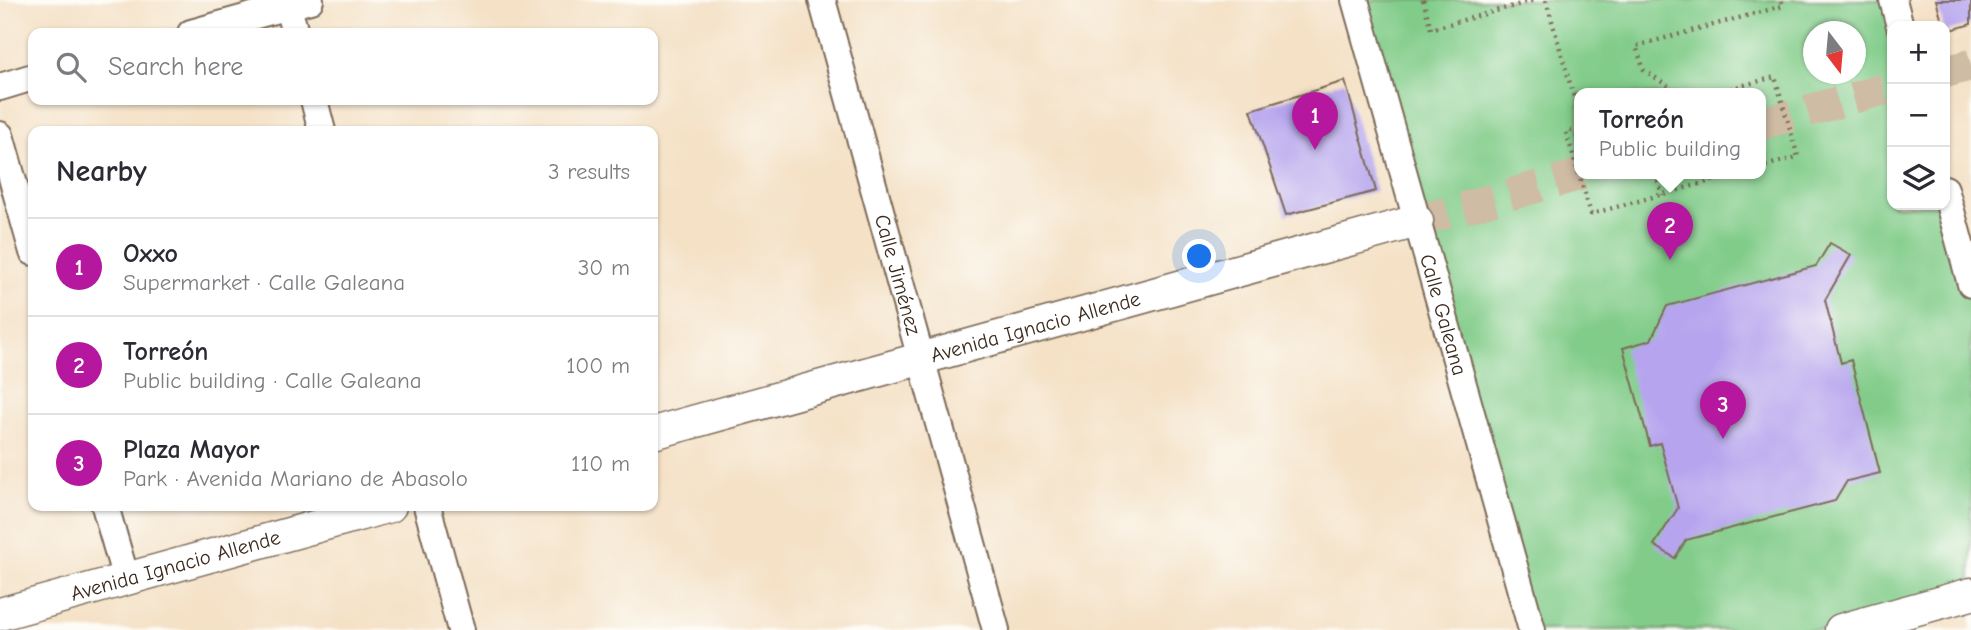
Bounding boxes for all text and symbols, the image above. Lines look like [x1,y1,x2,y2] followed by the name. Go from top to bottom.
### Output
[1803,21,1866,84] north arrow
[1887,21,1950,210] map controls
[1887,21,1950,84] button: +
[28,28,658,105] search box
[52,48,90,86] icon: search
[108,52,243,82] text: Search here
[1887,84,1950,147] button: −
[1574,88,1766,179] popup
[1292,92,1338,150] pin: 1
[1599,105,1684,135] text: Torreón
[1599,135,1741,162] text: Public building
[1887,147,1950,210] button: layers
[56,154,147,189] text: Nearby
[548,158,630,185] text: 3 results
[1647,202,1693,260] pin: 2
[870,212,926,338] street label: Calle Jiménez
[123,239,178,269] text: Oxxo
[1182,239,1216,273] your location
[1415,251,1472,378] street label: Calle Galeana
[74,254,84,281] text: 1
[578,254,630,281] text: 30 m
[123,269,405,296] text: Supermarket · Calle Galeana
[928,286,1143,367] street label: Avenida Ignacio Allende
[123,337,209,367] text: Torreón
[73,352,85,379] text: 2
[566,352,630,379] text: 100 m
[123,367,422,394] text: Public building · Calle Galeana
[1700,381,1746,439] pin: 3
[123,435,259,465] text: Plaza Mayor
[73,450,85,477] text: 3
[571,450,630,477] text: 110 m
[123,465,468,492] text: Park · Avenida Mariano de Abasolo
[68,525,283,606] street label: Avenida Ignacio Allende

